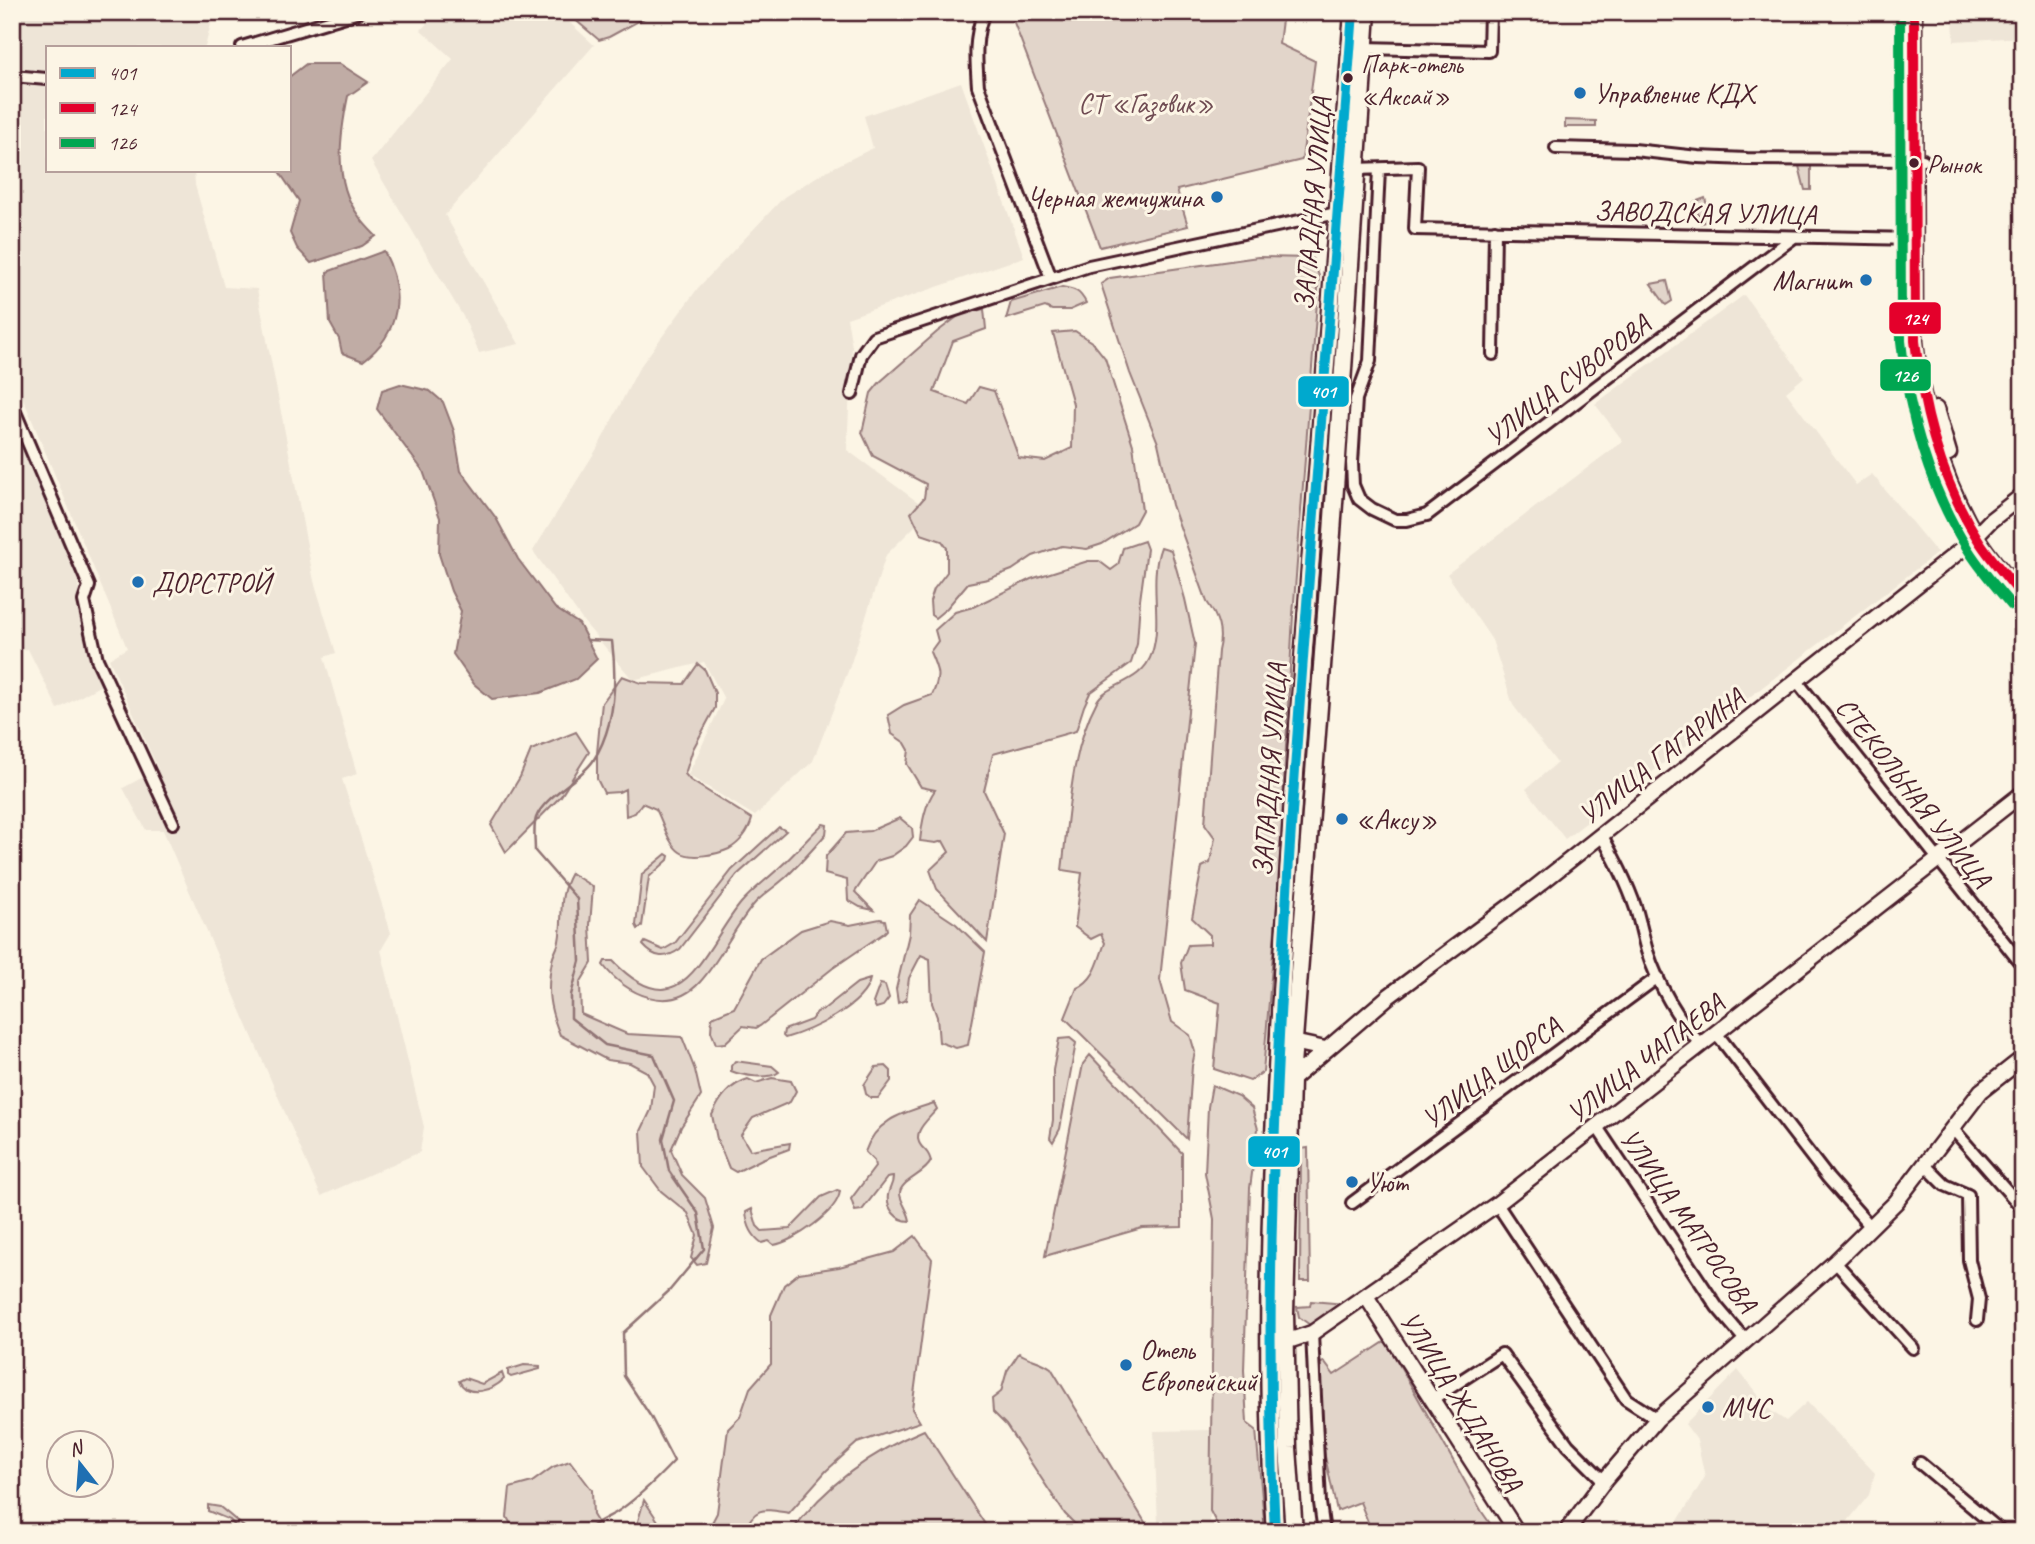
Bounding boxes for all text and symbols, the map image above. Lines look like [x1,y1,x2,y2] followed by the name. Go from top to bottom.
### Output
[46,46,290,172] legend
[1361,48,1464,113] place label: Парк-отель «Аксай»
[108,60,138,86] text: 401
[1341,71,1355,85] marker: Парк-отель «Аксай»
[1594,76,1758,111] place label: Управление КДХ
[1572,85,1588,101] marker: Управление КДХ
[1078,86,1214,122] park label: СТ «Газовик»
[1286,94,1339,312] street label: ЗАПАДНАЯ УЛИЦА
[108,96,139,122] text: 124
[108,130,137,156] text: 126
[1927,148,1983,181] place label: Рынок
[1907,156,1921,170] marker: Рынок
[1027,180,1205,215] place label: Черная жемчужина
[1209,189,1225,205] marker: Черная жемчужина
[1594,193,1818,232] street label: ЗАВОДСКАЯ УЛИЦА
[1772,263,1853,298] place label: Магнит
[1858,272,1874,288] marker: Магнит
[1888,301,1942,335] line badge: 124
[1478,306,1658,454] street label: УЛИЦА СУВОРОВА
[1902,307,1930,331] text: 124
[1879,358,1932,392] line badge: 126
[1892,364,1920,388] text: 126
[1297,375,1350,408] line badge: 401
[1310,380,1338,404] text: 401
[152,565,275,600] place label: ДОРСТРОЙ
[130,574,146,590] marker: ДОРСТРОЙ
[1245,660,1295,878] street label: ЗАПАДНАЯ УЛИЦА
[1571,679,1753,832] street label: УЛИЦА ГАГАРИНА
[1828,690,2000,896] street label: СТЕКОЛЬНАЯ УЛИЦА
[1356,802,1437,837] place label: «Аксу»
[1334,811,1350,827] marker: «Аксу»
[1560,985,1733,1131] street label: УЛИЦА ЧАПАЕВА
[1415,1008,1569,1136] street label: УЛИЦА ЩОРСА
[1612,1122,1766,1320] street label: УЛИЦА МАТРОСОВА
[1247,1135,1301,1168] line badge: 401
[1261,1140,1289,1164] text: 401
[1366,1165,1409,1200] place label: Уют
[1344,1174,1360,1190] marker: Уют
[1392,1305,1531,1499] street label: УЛИЦА ЖДАНОВА
[1140,1332,1258,1399] place label: Отель Европейский
[1118,1357,1134,1373] marker: Отель Европейский
[1722,1390,1774,1425] place label: МЧС
[1700,1399,1716,1415] marker: МЧС
[46,1428,116,1498] north arrow
[66,1435,88,1462] text: N

